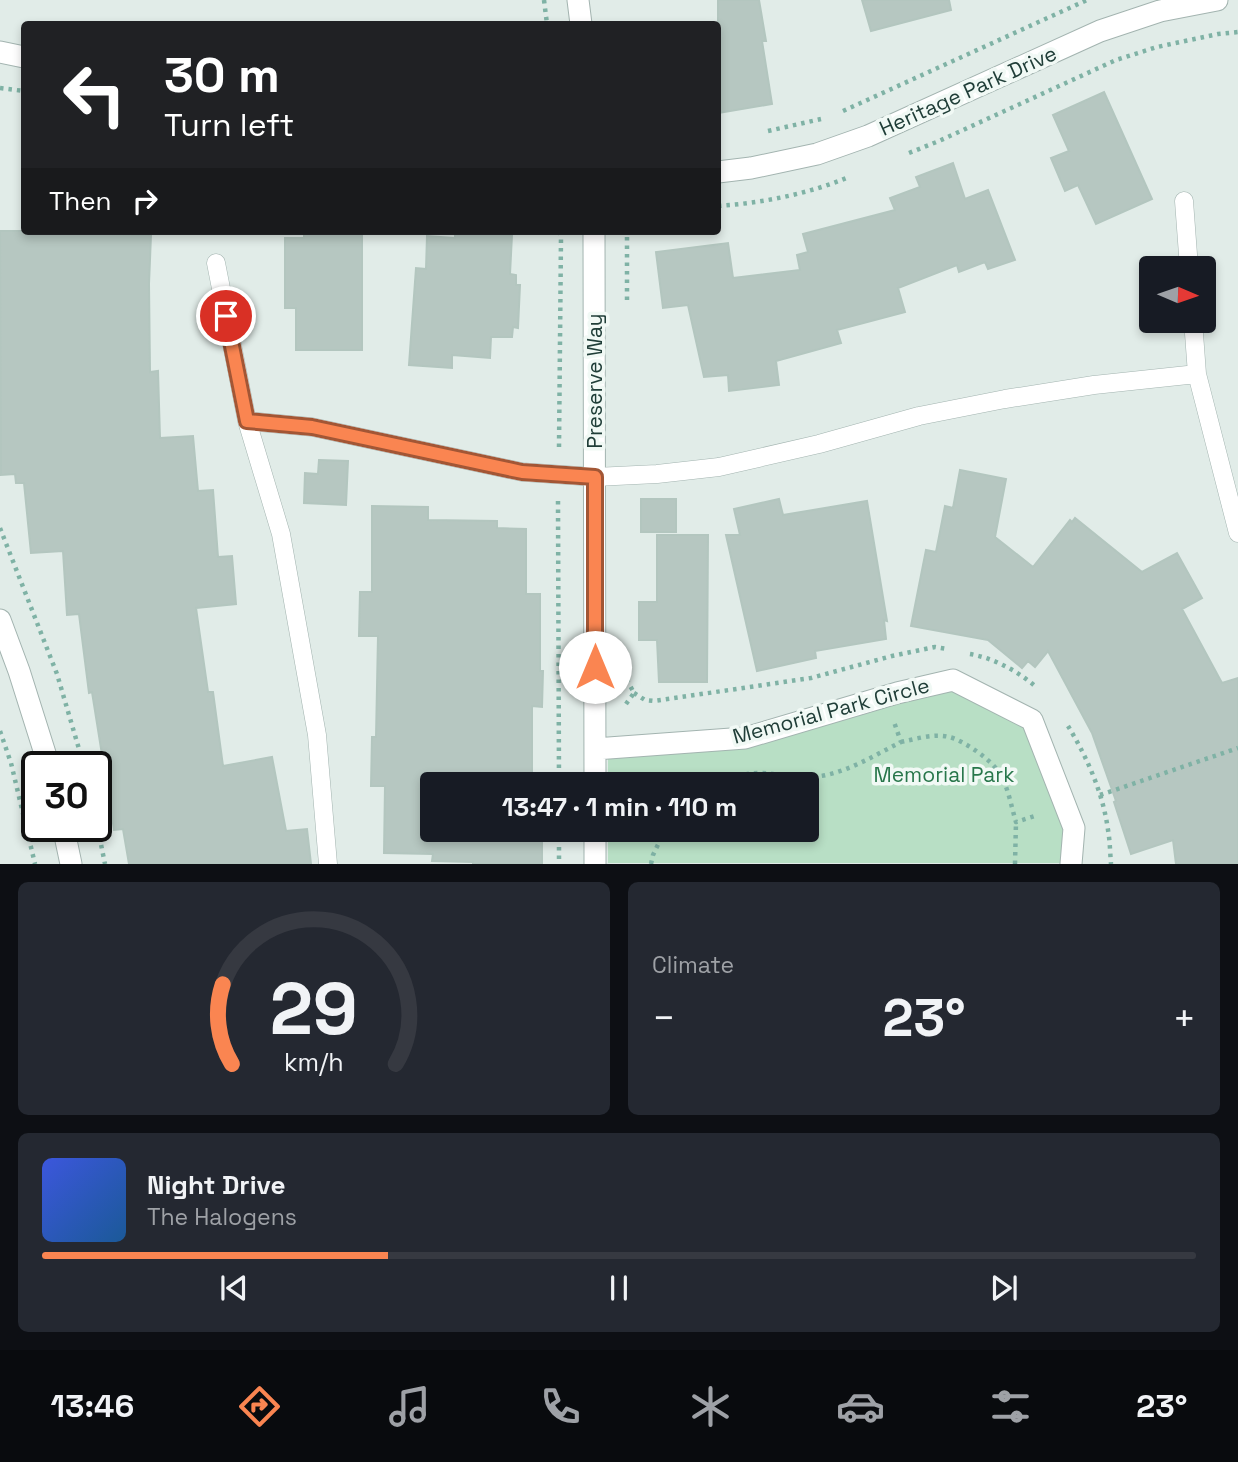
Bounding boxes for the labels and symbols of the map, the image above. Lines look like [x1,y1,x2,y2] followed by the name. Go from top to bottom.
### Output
[875,39,1061,142] street label: Heritage Park Drive
[1139,256,1216,332] north arrow
[196,286,256,346] pin
[581,313,608,449] street label: Preserve Way
[558,630,632,704] position arrow
[729,671,932,750] street label: Memorial Park Circle
[21,751,112,842] speed limit sign: 30
[874,761,1015,788] park label: Memorial Park

